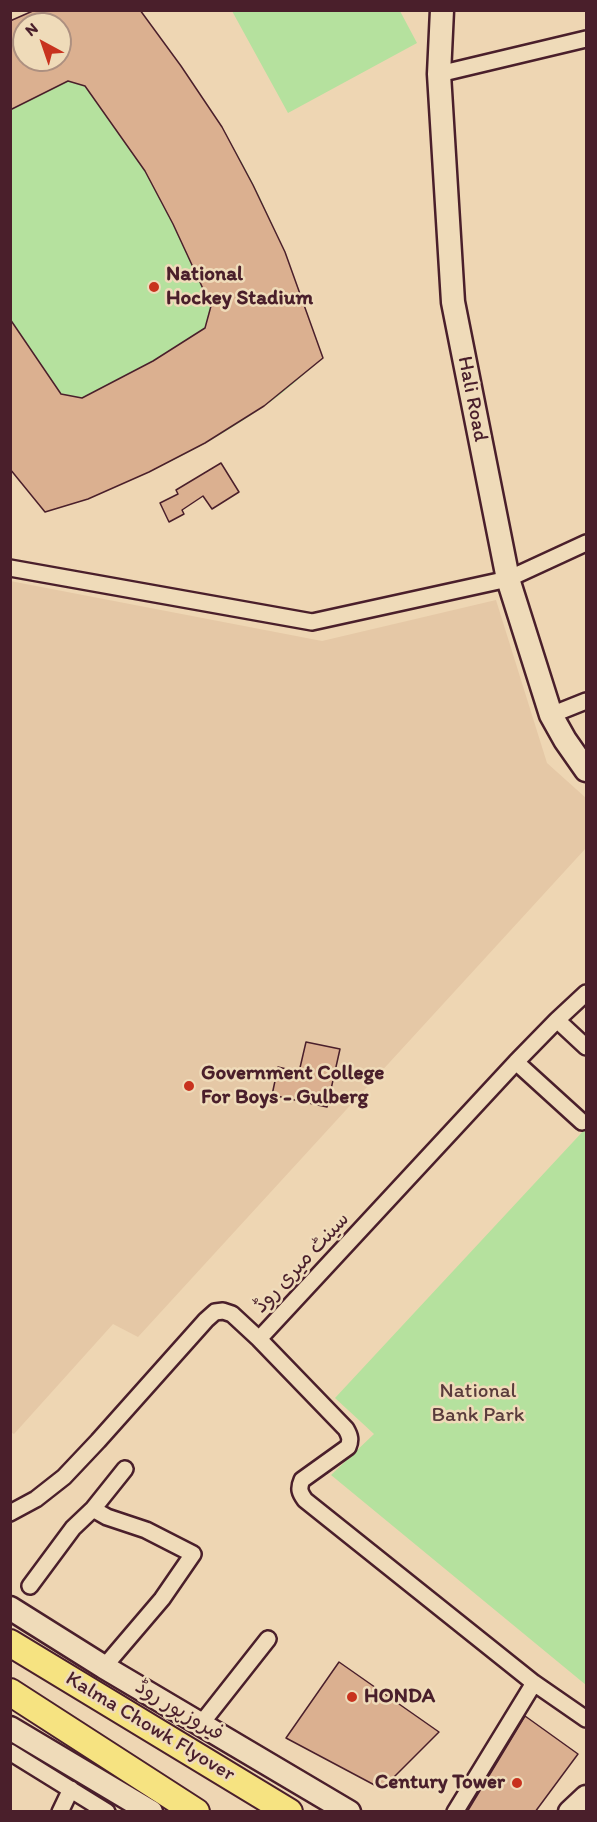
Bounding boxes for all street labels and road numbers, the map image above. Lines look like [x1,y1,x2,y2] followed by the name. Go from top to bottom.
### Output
[451,354,493,444] street label: Hali Road
[249,1207,355,1319] street label: سینٹ میری روڈ
[61,1666,239,1788] street label: Kalma Chowk Flyover
[130,1675,228,1747] street label: فیروزپور روڈ

